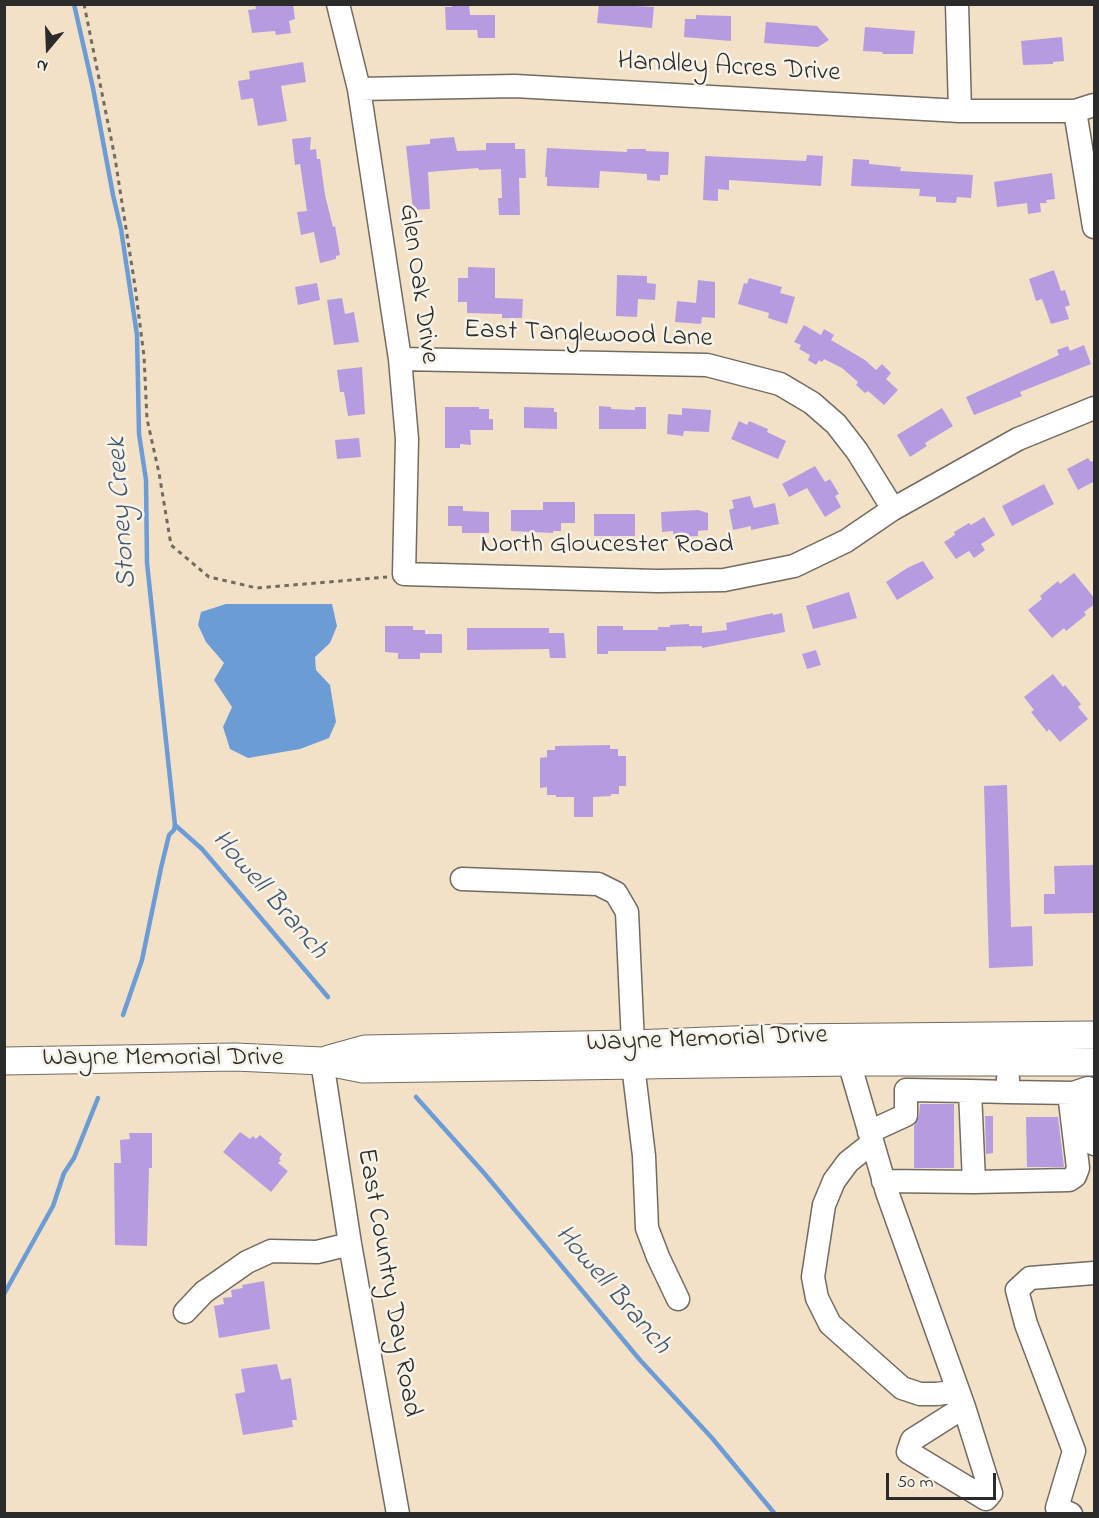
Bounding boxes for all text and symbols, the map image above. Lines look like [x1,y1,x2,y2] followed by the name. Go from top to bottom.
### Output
[18,18,78,78] north arrow
[617,47,841,91] street label: Handley Acres Drive
[33,52,51,78] text: N
[390,202,444,366] street label: Glen Oak Drive
[463,315,713,357] street label: East Tanglewood Lane
[102,436,146,590] water label: Stoney Creek
[481,531,733,563] street label: North Gloucester Road
[203,824,333,968] water label: Howell Branch
[586,1021,828,1061] street label: Wayne Memorial Drive
[42,1044,284,1076] street label: Wayne Memorial Drive
[347,1146,427,1420] street label: East Country Day Road
[546,1219,676,1363] water label: Howell Branch
[889,1461,998,1499] scale bar
[897,1470,934,1496] text: 50 m

